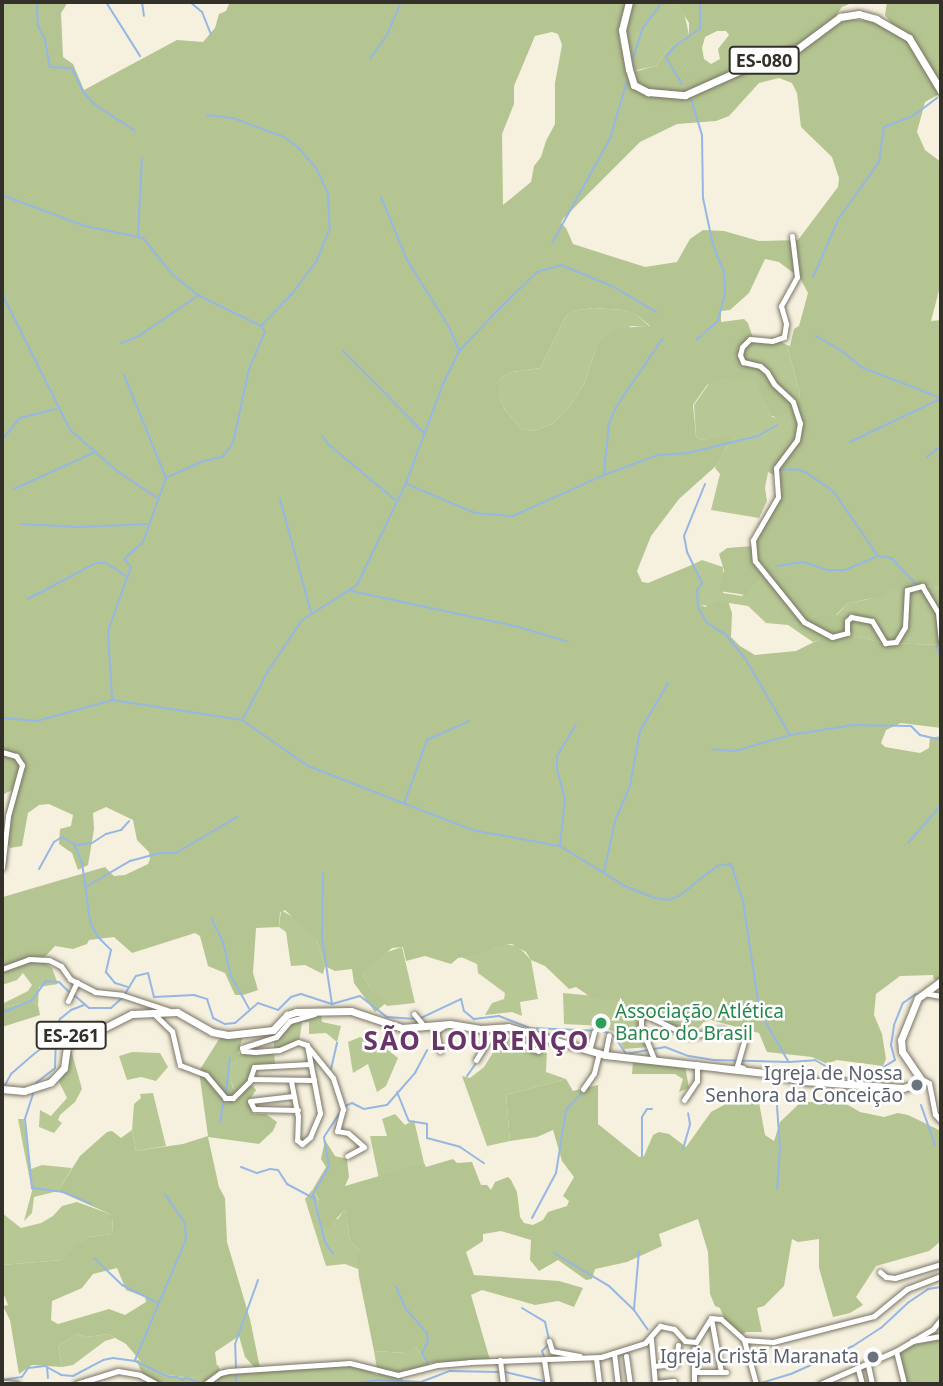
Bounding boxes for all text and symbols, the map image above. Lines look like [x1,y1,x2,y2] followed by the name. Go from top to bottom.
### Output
[727,46,801,74] road number: ES-080
[615,1001,784,1045] place label: Associação Atlética Banco do Brasil
[593,1015,609,1031] marker: Associação Atlética Banco do Brasil
[34,1020,108,1050] road number: ES-261
[365,1025,589,1057] district label: SÃO LOURENÇO
[705,1063,903,1107] place label: Igreja de Nossa Senhora da Conceição
[909,1077,925,1093] marker: Igreja de Nossa Senhora da Conceição
[660,1346,859,1368] place label: Igreja Cristã Maranata
[865,1349,881,1365] marker: Igreja Cristã Maranata

